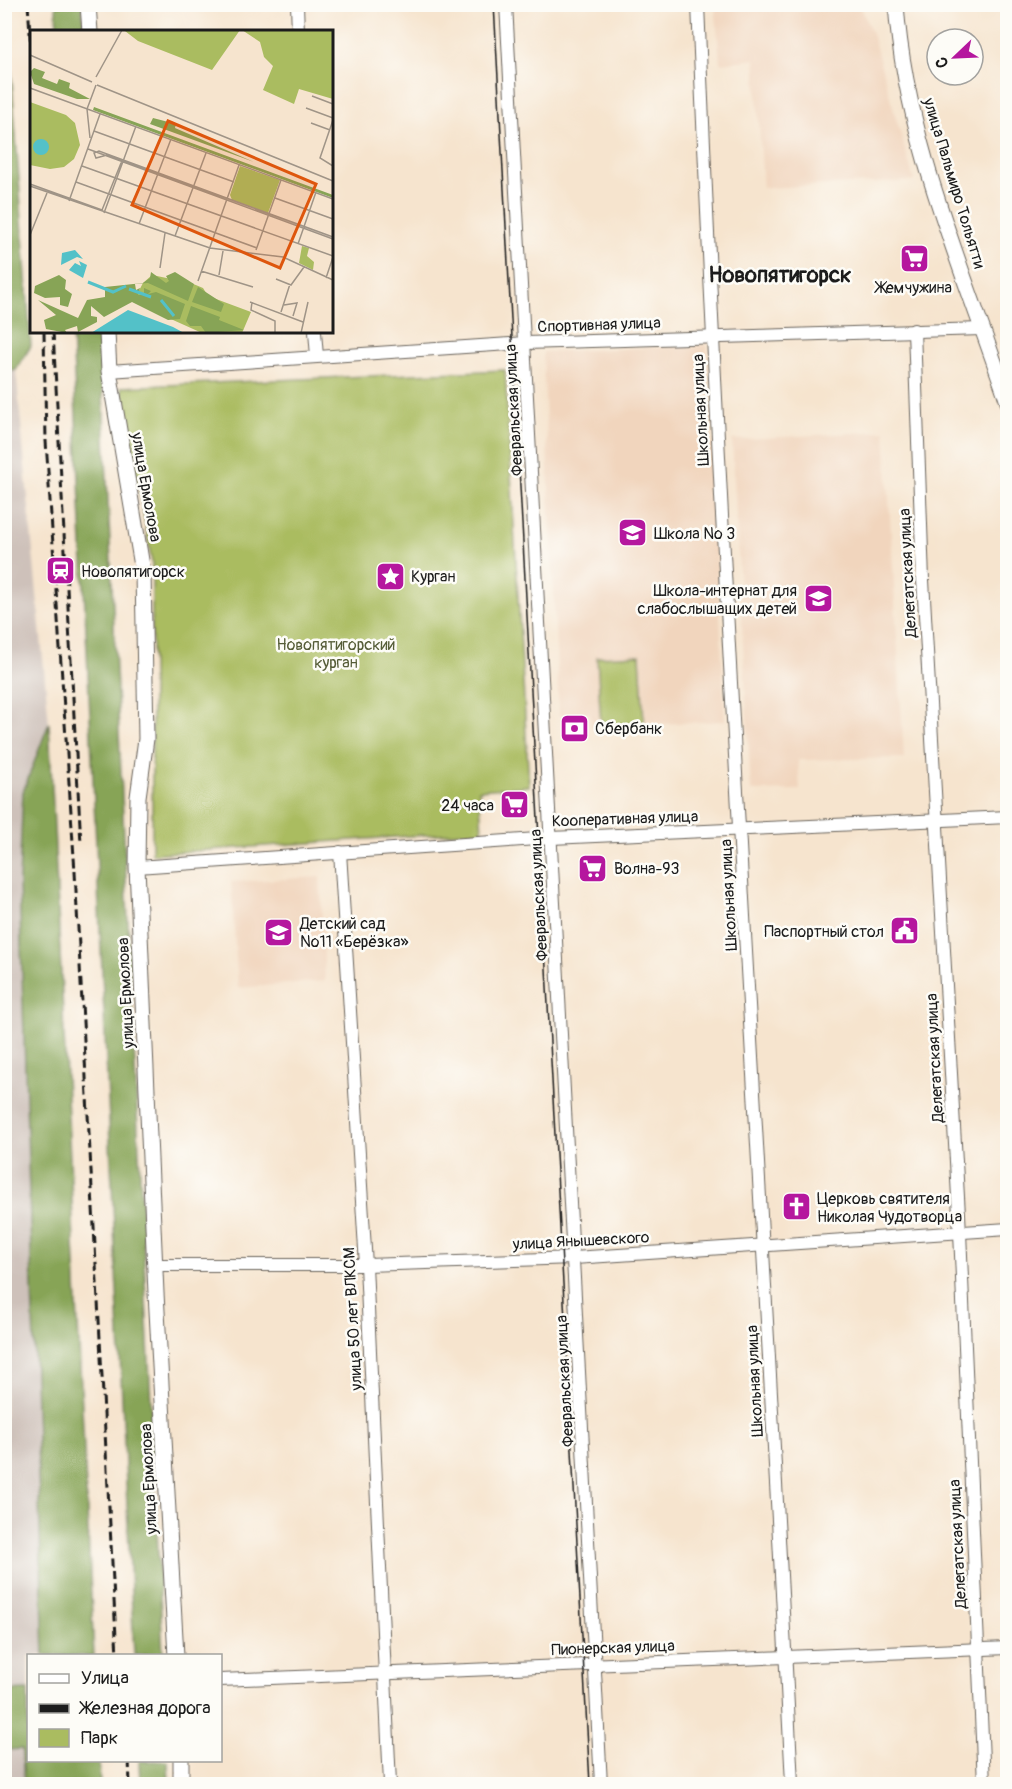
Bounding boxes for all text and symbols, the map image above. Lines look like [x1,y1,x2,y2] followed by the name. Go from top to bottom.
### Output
[925,27,985,87] north arrow
[30,30,333,333] inset map
[931,54,953,71] text: С
[918,95,990,271] street label: улица Пальмиро Тольятти
[898,243,930,275] supermarket icon: Жемчужина
[709,261,851,289] district label: Новопятигорск
[873,278,952,298] place label: Жемчужина
[537,313,661,337] street label: Спортивная улица
[501,344,527,476] street label: Февральская улица
[688,354,714,466] street label: Школьная улица
[126,430,165,543] street label: улица Ермолова
[895,508,921,639] street label: Делегатская улица
[617,517,649,549] school or university icon: Школа № 3
[654,524,735,544] place label: Школа № 3
[44,555,76,587] station icon: Новопятигорск
[374,560,406,592] place icon: Курган
[81,562,185,582] place label: Новопятигорск
[411,567,455,587] place label: Курган
[638,581,797,619] place label: Школа-интернат для слабослышащих детей
[802,583,834,615] school or university icon: Школа-интернат для слабослышащих детей
[277,635,395,673] park label: Новопятигорский курган
[558,712,590,744] bank icon: Сбербанк
[595,719,662,739] place label: Сбербанк
[499,789,531,821] supermarket icon: 24 часа
[441,796,494,816] place label: 24 часа
[551,806,699,832] street label: Кооперативная улица
[526,829,552,961] street label: Февральская улица
[716,839,742,951] street label: Школьная улица
[577,852,609,884] supermarket icon: Волна-93
[614,859,680,879] place label: Волна-93
[299,914,409,952] place label: Детский сад №11 «Берёзка»
[889,915,921,947] public building icon: Паспортный стол
[263,916,295,948] school or university icon: Детский сад №11 «Берёзка»
[764,922,884,942] place label: Паспортный стол
[113,937,139,1050] street label: улица Ермолова
[922,993,948,1124] street label: Делегатская улица
[817,1189,962,1227] place label: Церковь святителя Николая Чудотворца
[780,1191,812,1223] church icon: Церковь святителя Николая Чудотворца
[511,1227,650,1255] street label: улица Янышевского
[339,1247,367,1392] street label: улица 50 лет ВЛКСМ
[552,1315,578,1447] street label: Февральская улица
[742,1325,768,1437] street label: Школьная улица
[136,1423,162,1536] street label: улица Ермолова
[945,1479,971,1610] street label: Делегатская улица
[551,1636,675,1660] street label: Пионерская улица
[27,1654,222,1762] legend
[81,1667,129,1690] text: Улица
[78,1697,211,1720] text: Железная дорога
[81,1727,118,1750] text: Парк

